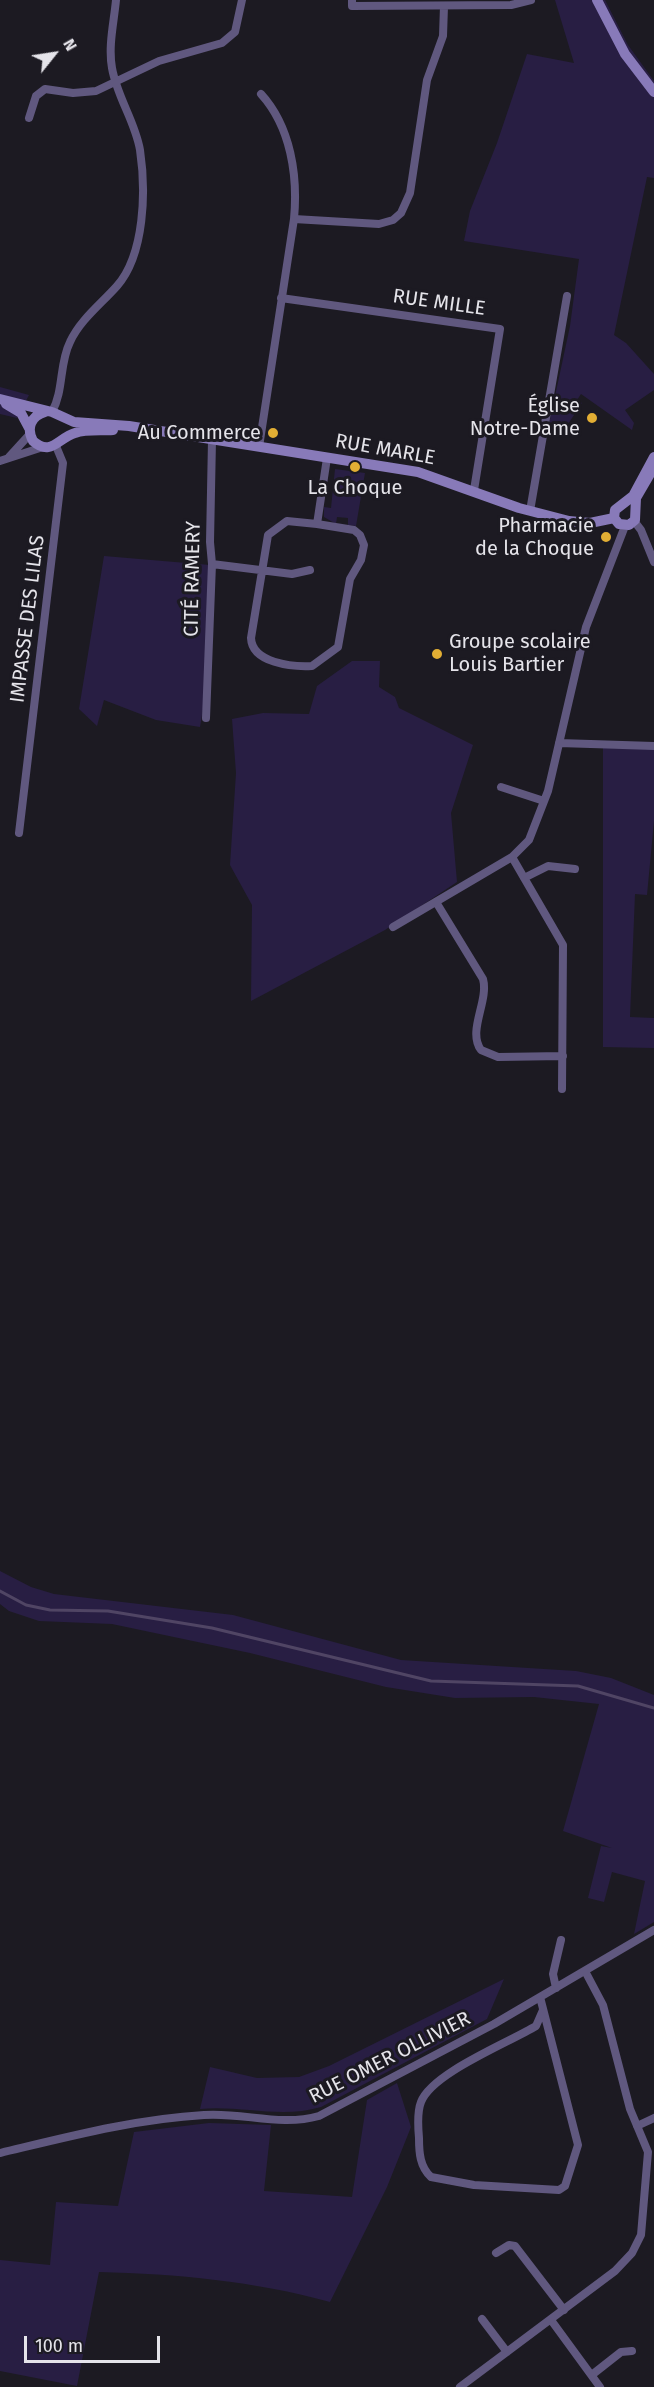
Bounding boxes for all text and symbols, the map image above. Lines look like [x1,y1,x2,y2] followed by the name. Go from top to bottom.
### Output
[24,24,84,84] north arrow
[59,35,81,54] text: N
[391,285,487,321] street label: RUE MILLE
[470,394,580,441] place label: Église Notre-Dame
[585,411,599,425] marker: Église Notre-Dame
[138,421,261,445] place label: Au Commerce
[266,426,280,440] marker: Au Commerce
[333,429,437,471] street label: RUE MARLE
[348,460,362,474] marker: La Choque
[308,476,402,500] place label: La Choque
[475,514,594,561] place label: Pharmacie de la Choque
[180,521,206,637] street label: CITÉ RAMERY
[599,530,613,544] marker: Pharmacie de la Choque
[6,534,50,704] street label: IMPASSE DES LILAS
[449,630,591,677] place label: Groupe scolaire Louis Bartier
[430,647,444,661] marker: Groupe scolaire Louis Bartier
[305,2007,475,2109] street label: RUE OMER OLLIVIER
[27,2324,164,2362] scale bar
[35,2335,83,2357] text: 100 m

